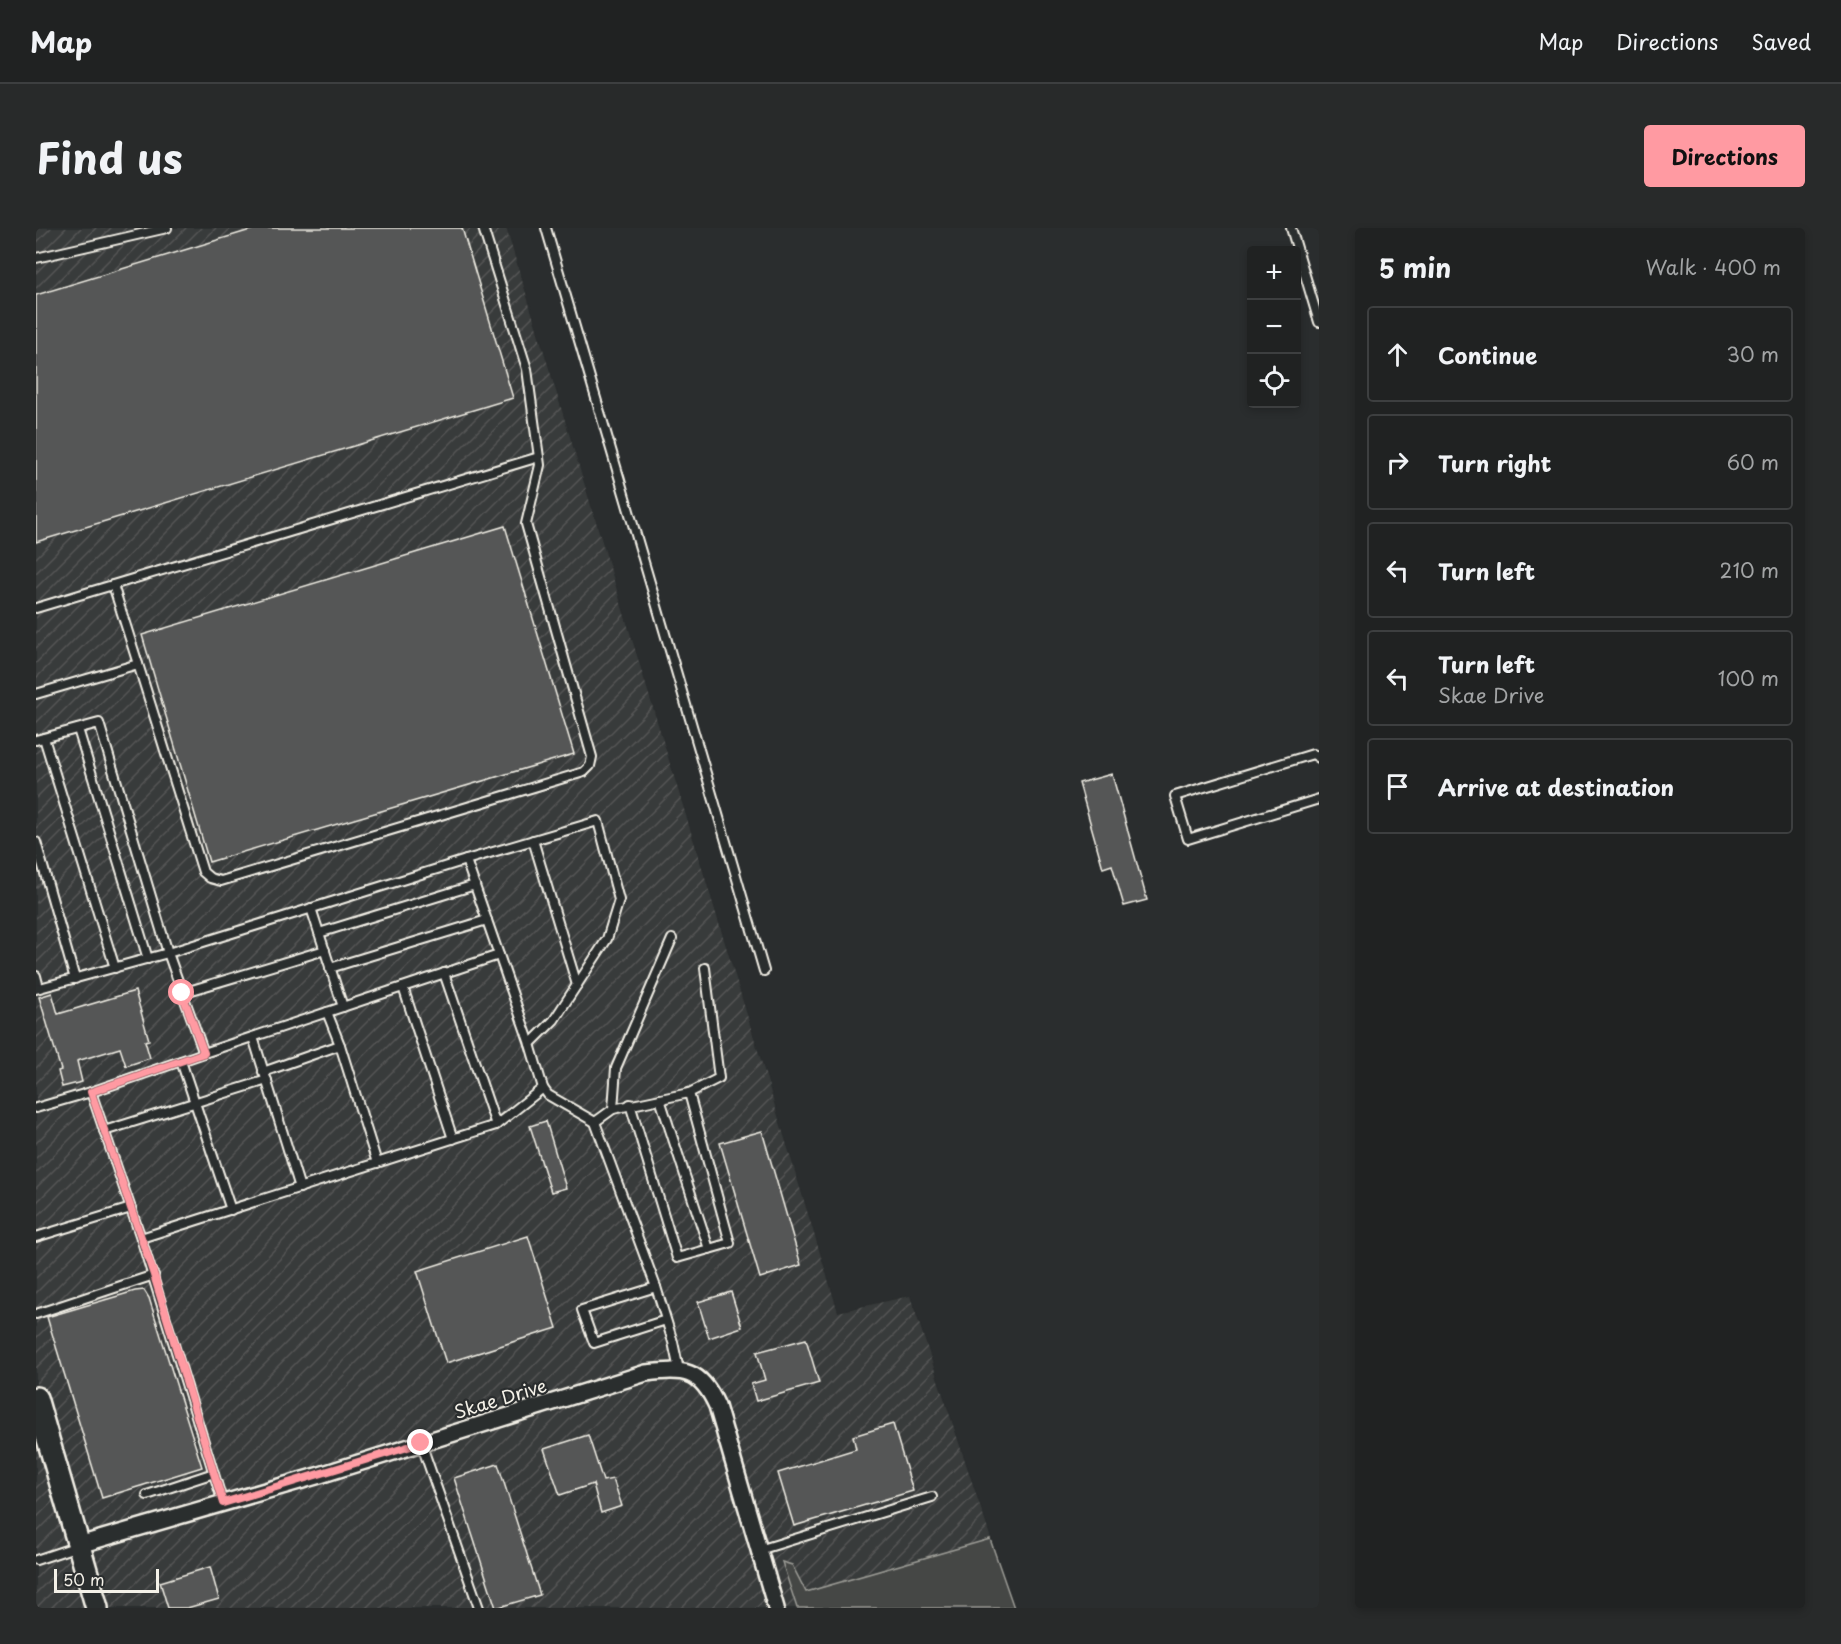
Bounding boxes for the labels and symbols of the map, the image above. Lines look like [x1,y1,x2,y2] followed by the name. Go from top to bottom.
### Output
[168,979,194,1005] route start
[450,1371,550,1425] street label: Skae Drive
[407,1429,433,1455] route end
[54,1566,159,1594] scale bar

